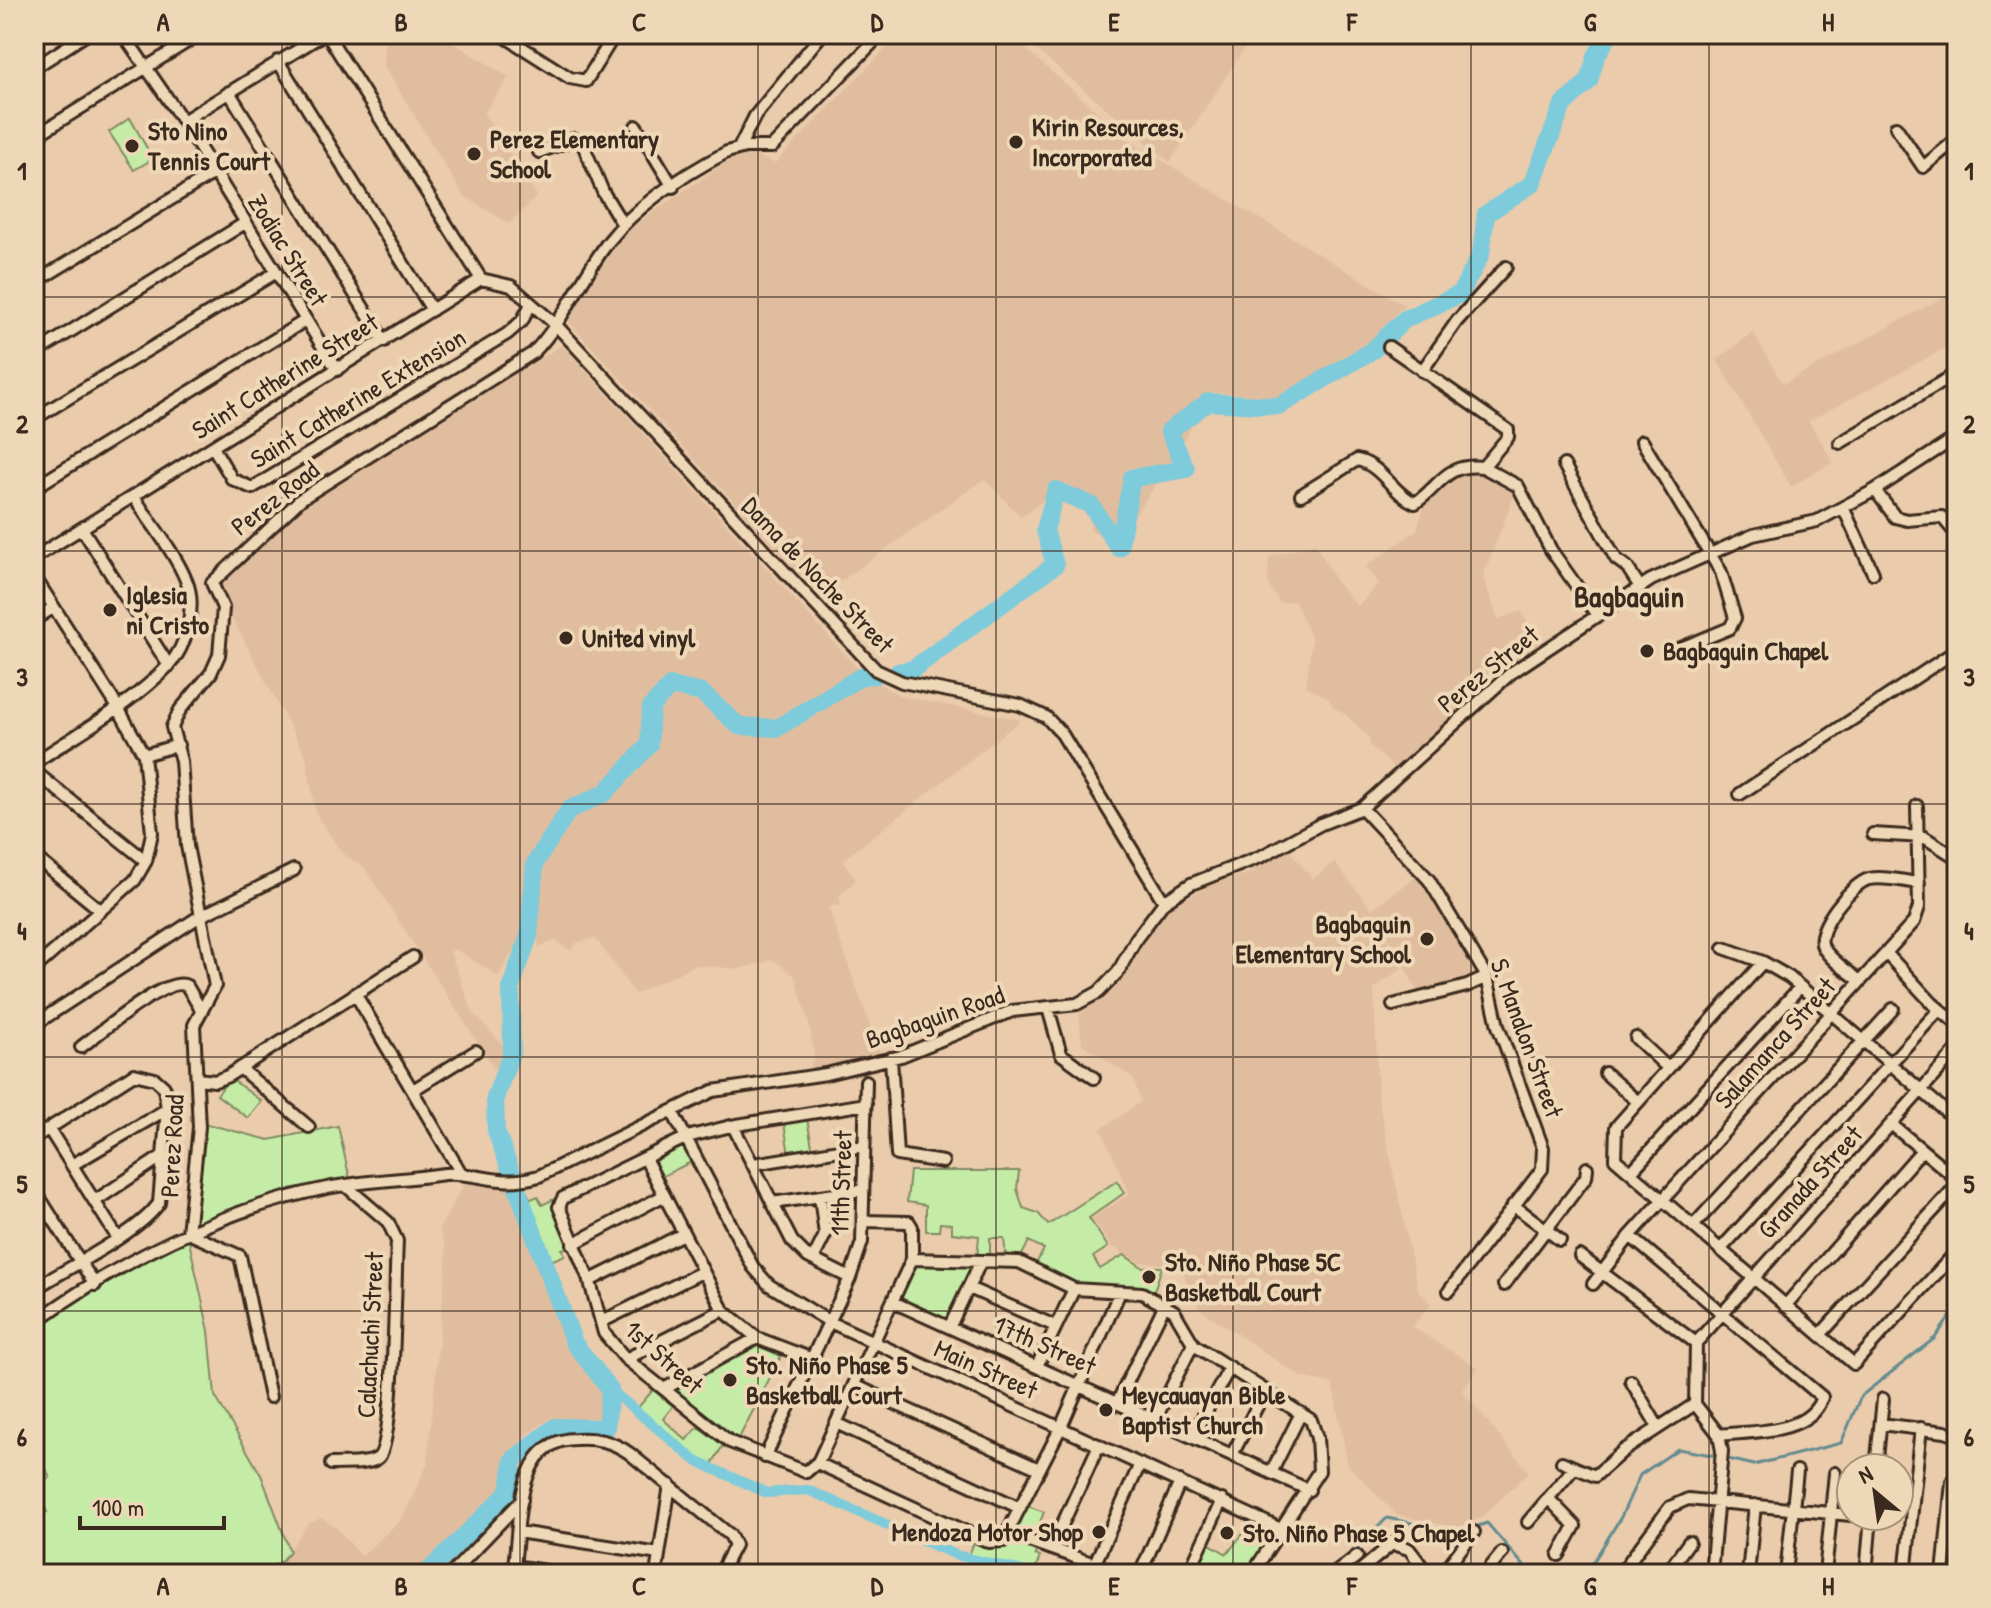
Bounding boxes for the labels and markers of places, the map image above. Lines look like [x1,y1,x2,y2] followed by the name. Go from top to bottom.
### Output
[1032,109,1184,175] place label: Kirin Resources, Incorporated
[147,113,271,178] place label: Sto Nino Tennis Court
[490,121,659,186] place label: Perez Elementary School
[1007,133,1025,151] marker: Kirin Resources, Incorporated
[123,137,141,155] marker: Sto Nino Tennis Court
[465,145,483,163] marker: Perez Elementary School
[126,577,210,642] place label: Iglesia ni Cristo
[101,601,119,619] marker: Iglesia ni Cristo
[582,620,696,656] place label: United vinyl
[557,629,575,647] marker: United vinyl
[1663,633,1829,669] place label: Bagbaguin Chapel
[1638,642,1656,660] marker: Bagbaguin Chapel
[1236,906,1412,972] place label: Bagbaguin Elementary School
[1418,930,1436,948] marker: Bagbaguin Elementary School
[1165,1244,1341,1309] place label: Sto. Niño Phase 5C Basketball Court
[1140,1268,1158,1286] marker: Sto. Niño Phase 5C Basketball Court
[746,1347,908,1412] place label: Sto. Niño Phase 5 Basketball Court
[721,1371,739,1389] marker: Sto. Niño Phase 5 Basketball Court
[1122,1377,1286,1443] place label: Meycauayan Bible Baptist Church
[1097,1401,1115,1419] marker: Meycauayan Bible Baptist Church
[892,1514,1084,1550] place label: Mendoza Motor Shop
[1243,1515,1476,1551] place label: Sto. Niño Phase 5 Chapel
[1090,1523,1108,1541] marker: Mendoza Motor Shop
[1218,1524,1236,1542] marker: Sto. Niño Phase 5 Chapel

